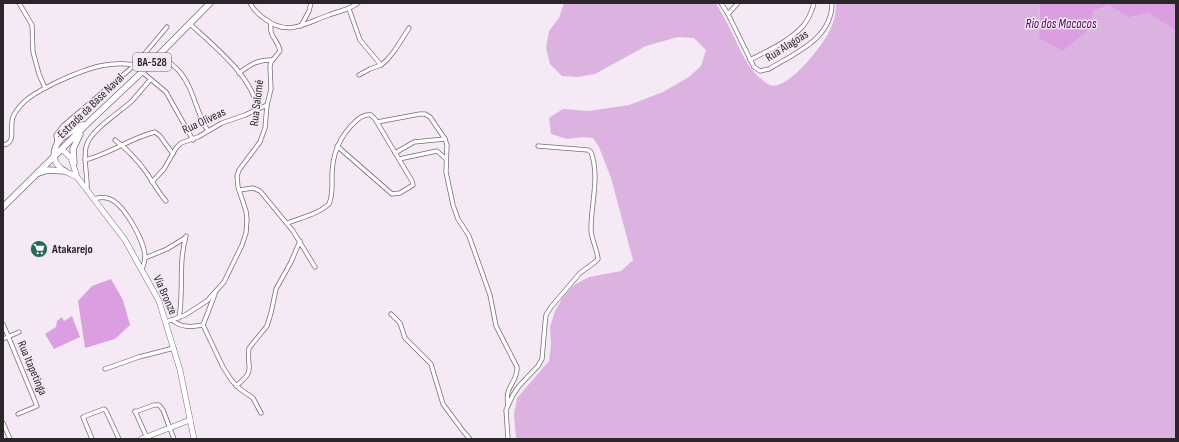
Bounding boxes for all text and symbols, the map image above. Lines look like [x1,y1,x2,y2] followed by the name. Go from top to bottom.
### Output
[1026,16,1097,32] water label: Rio dos Macacos
[763,27,811,65] street label: Rua Alagoas
[133,53,171,71] road number: BA-528
[55,70,127,142] street label: Estrada da Base Naval
[247,79,267,127] street label: Rua Salomé
[180,104,228,138] street label: Rua Oliveas
[29,239,49,259] supermarket icon: Atakarejo
[51,242,93,257] place label: Atakarejo
[150,273,180,317] street label: Via Bronze
[14,338,50,398] street label: Rua Itapetinga

